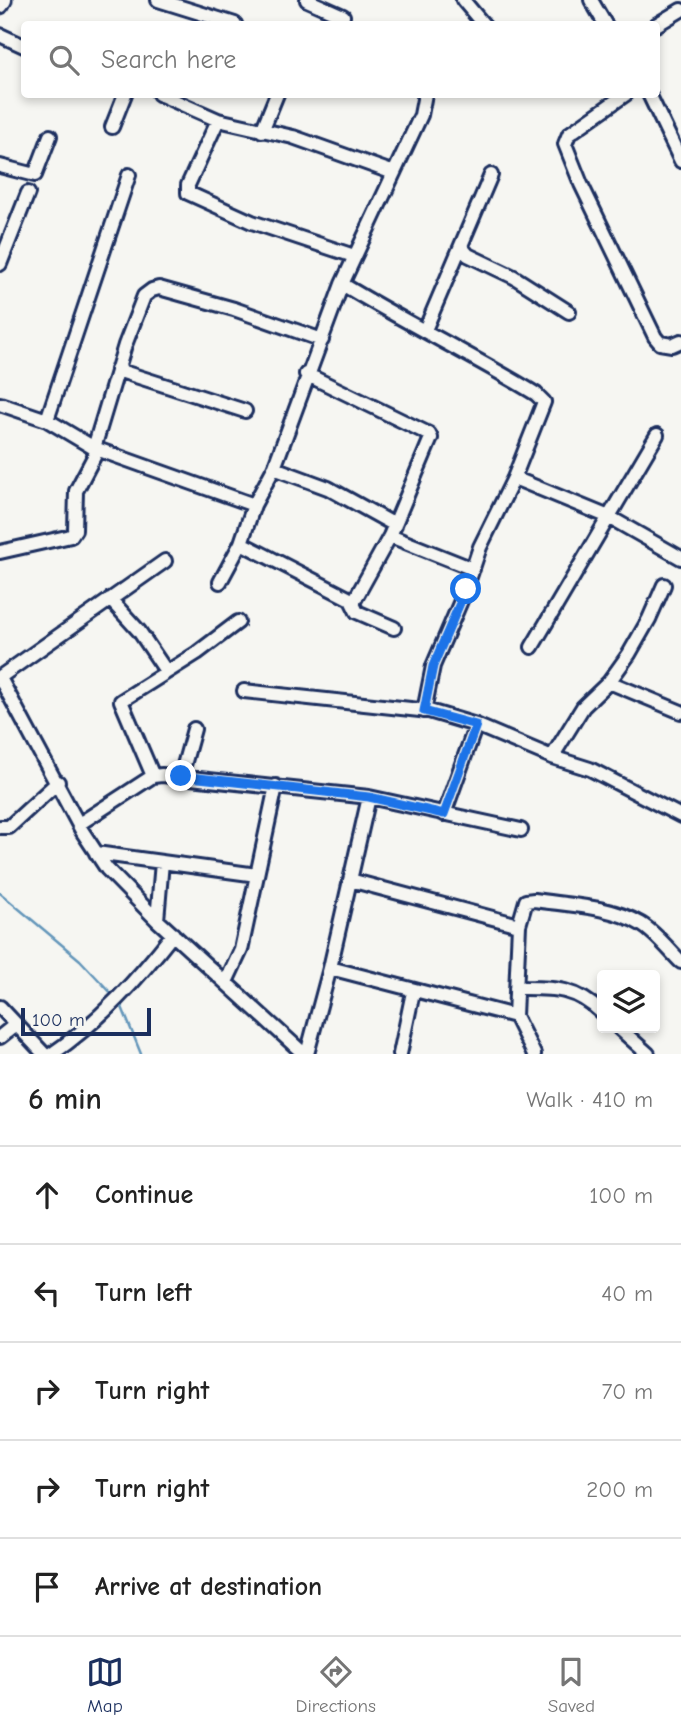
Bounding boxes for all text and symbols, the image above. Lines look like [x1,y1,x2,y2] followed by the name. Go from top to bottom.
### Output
[21,21,660,98] search box
[45,41,83,79] icon: search
[101,45,236,75] text: Search here
[450,573,481,604] route start
[165,760,196,791] route end
[597,970,660,1033] map controls
[597,970,660,1033] button: layers
[21,1005,150,1037] scale bar
[32,1009,85,1031] text: 100 m
[28,1082,102,1117] text: 6 min
[526,1086,653,1113] text: Walk · 410 m
[28,1176,66,1214] icon: ahead
[95,1180,193,1210] text: Continue
[589,1182,653,1209] text: 100 m
[28,1274,66,1312] icon: left
[95,1278,192,1308] text: Turn left
[601,1280,653,1307] text: 40 m
[28,1372,66,1410] icon: right
[95,1376,209,1406] text: Turn right
[601,1378,653,1405] text: 70 m
[28,1470,66,1508] icon: right
[95,1474,209,1504] text: Turn right
[586,1476,653,1503] text: 200 m
[28,1568,66,1606] icon: arrive
[95,1572,322,1602] text: Arrive at destination
[86,1653,124,1717] tab: Map
[296,1653,376,1717] tab: Directions
[548,1653,595,1717] tab: Saved

